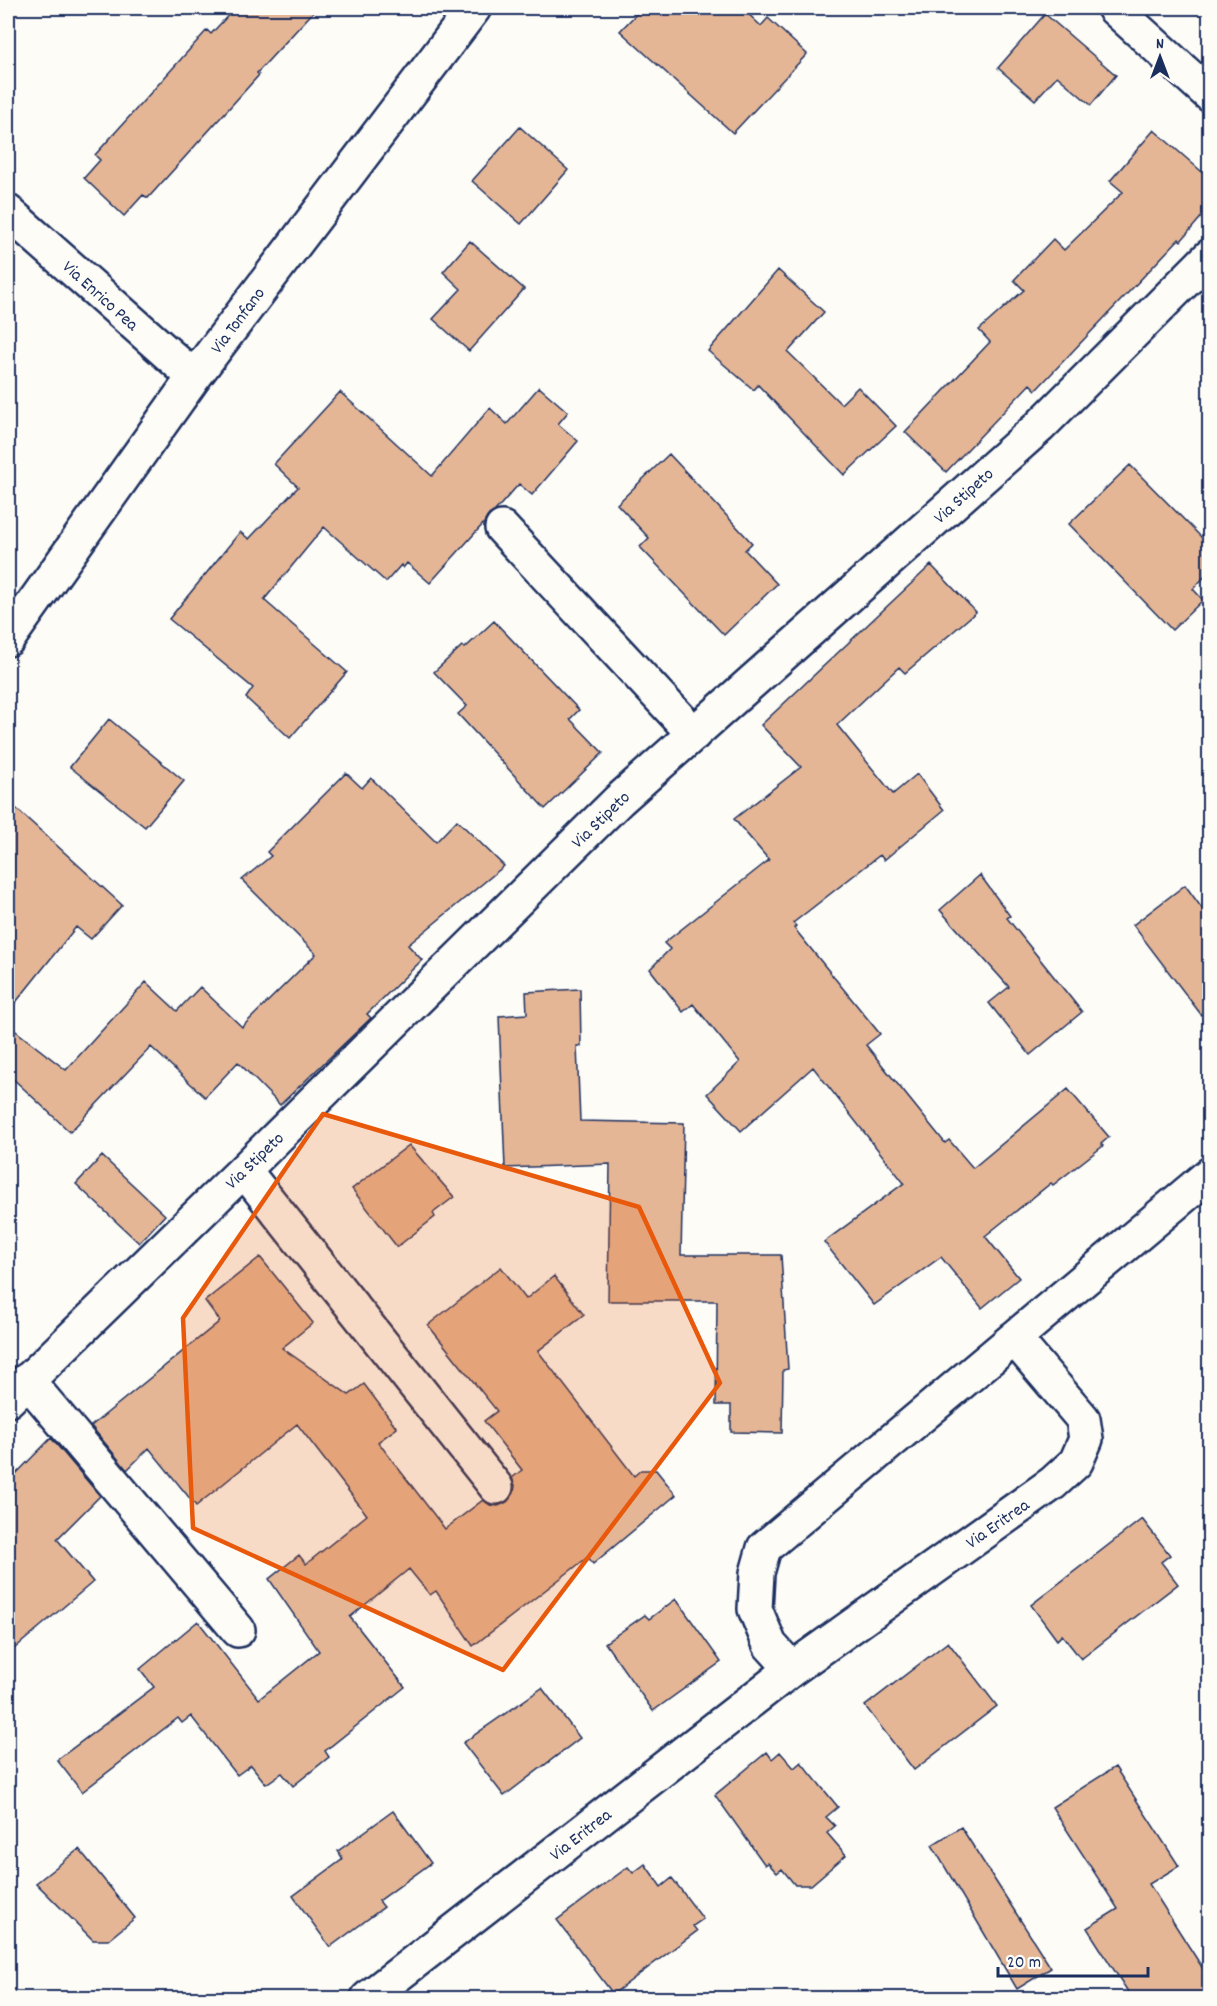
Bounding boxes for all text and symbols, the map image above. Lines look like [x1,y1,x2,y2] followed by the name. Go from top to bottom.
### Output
[1130,27,1190,87] north arrow
[1156,33,1164,56] text: N
[56,256,143,338] street label: Via Enrico Pea
[206,283,272,360] street label: Via Tonfano
[929,463,1000,531] street label: Via Stipeto
[567,786,637,855] street label: Via Stipeto
[221,1127,291,1196] street label: Via Stipeto
[962,1494,1036,1556] street label: Via Eritrea
[545,1804,618,1868] street label: Via Eritrea
[998,1940,1148,1978] scale bar
[1007,1951,1041,1976] text: 20 m

